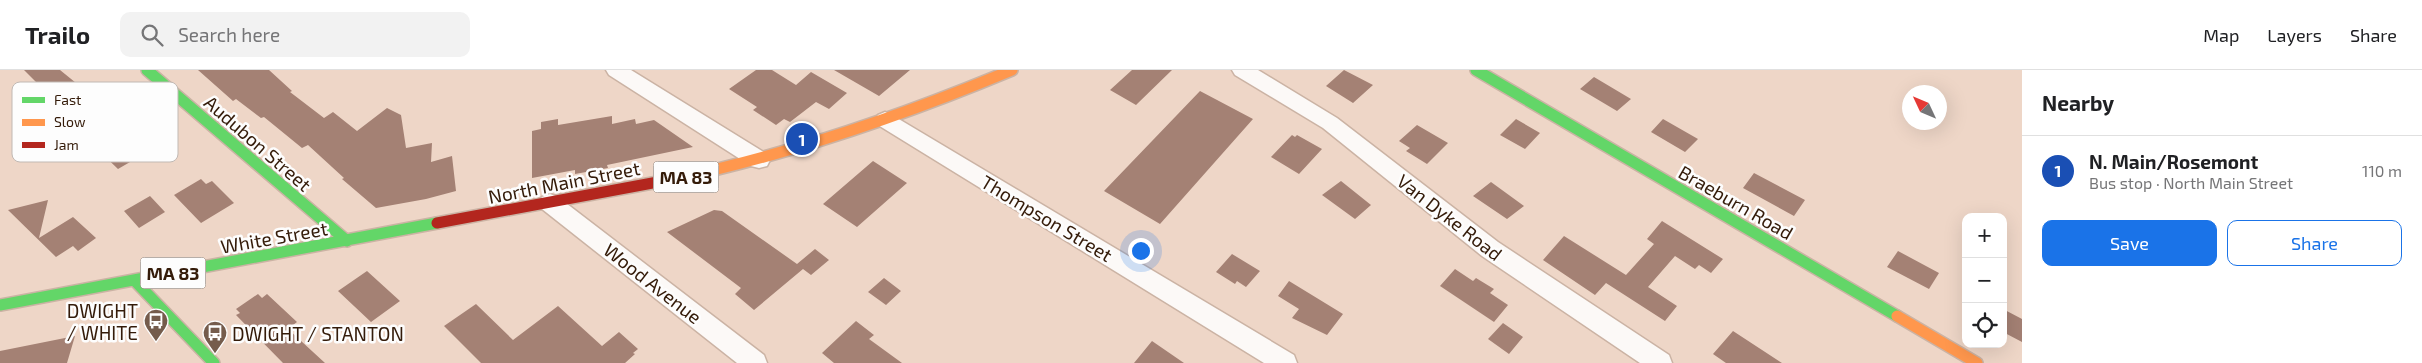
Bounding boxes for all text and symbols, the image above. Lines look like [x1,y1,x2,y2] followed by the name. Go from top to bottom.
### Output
[120,12,470,57] search box
[25,20,90,49] text: Trailo
[138,21,166,49] icon: search
[178,23,280,46] text: Search here
[2203,24,2239,46] text: Map
[2267,24,2322,46] text: Layers
[2350,24,2397,46] text: Share
[12,82,178,162] legend
[1902,85,1947,130] north arrow
[200,90,316,196] street label: Audubon Street
[2042,90,2114,115] text: Nearby
[54,91,81,108] text: Fast
[54,113,86,130] text: Slow
[786,120,818,158] pin: 1
[54,136,79,153] text: Jam
[2089,150,2258,173] text: N. Main/Rosemont
[486,156,642,208] street label: North Main Street
[1675,160,1797,244] street label: Braeburn Road
[654,161,718,192] road number: MA 83
[2055,161,2061,180] text: 1
[2362,161,2402,180] text: 110 m
[1393,169,1507,265] street label: Van Dyke Road
[977,170,1117,266] street label: Thompson Street
[2089,173,2293,192] text: Bus stop · North Main Street
[1962,213,2007,348] map controls
[1962,213,2007,258] button: +
[219,216,329,258] street label: White Street
[2042,220,2217,266] button: Save
[2227,220,2402,266] button: Share
[600,238,706,328] street label: Wood Avenue
[1128,238,1154,264] your location
[140,258,206,288] road number: MA 83
[1962,258,2007,303] button: −
[67,299,138,344] place label: DWIGHT / WHITE
[1962,303,2007,348] button: locate
[143,308,169,342] bus stop icon: DWIGHT / WHITE
[202,320,228,354] bus stop icon: DWIGHT / STANTON
[232,322,404,345] place label: DWIGHT / STANTON

